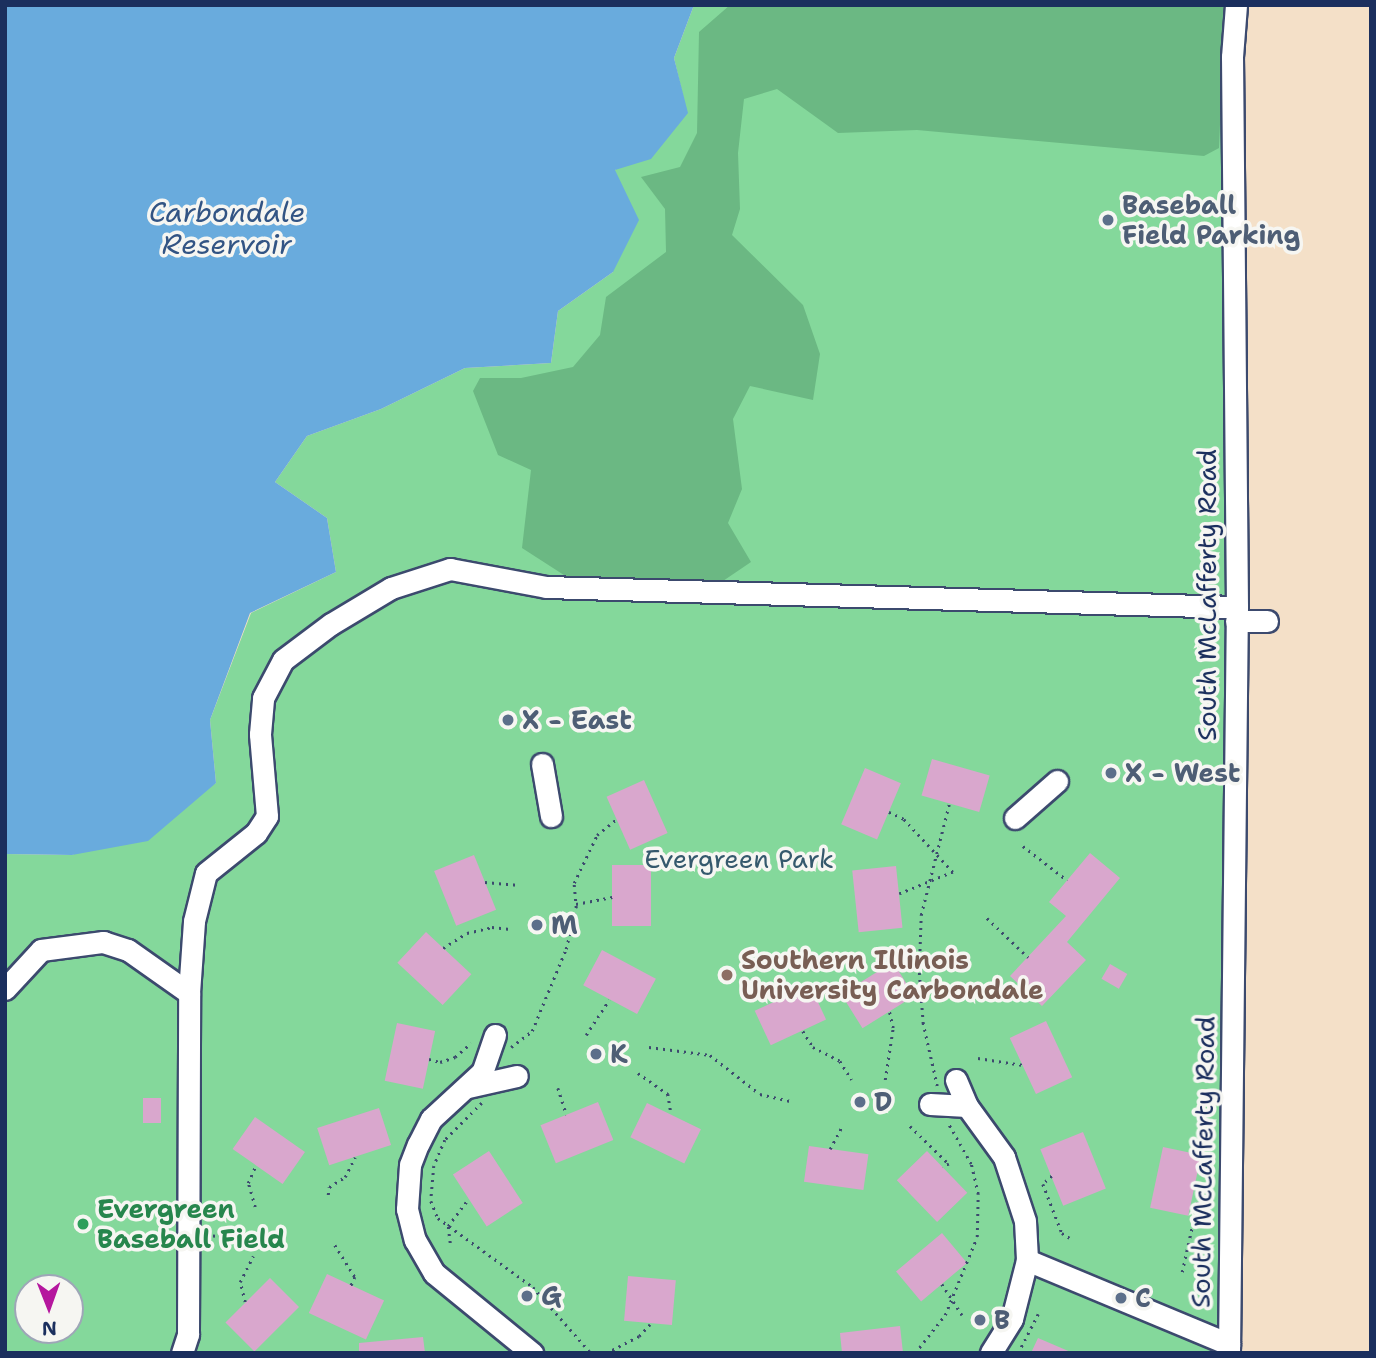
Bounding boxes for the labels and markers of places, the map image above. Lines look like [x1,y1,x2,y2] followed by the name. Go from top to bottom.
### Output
[1122,189,1300,250] place label: Baseball Field Parking
[1100,212,1116,228] marker: Baseball Field Parking
[522,704,632,736] place label: X - East
[500,712,516,728] marker: X - East
[1125,757,1240,789] place label: X - West
[1103,765,1119,781] marker: X - West
[551,909,578,941] place label: M
[529,917,545,933] marker: M
[741,944,1044,1006] place label: Southern Illinois University Carbondale
[719,967,735,983] marker: Southern Illinois University Carbondale
[610,1038,628,1070] place label: K
[588,1046,604,1062] marker: K
[874,1086,892,1118] place label: D
[852,1094,868,1110] marker: D
[97,1193,285,1254] place label: Evergreen Baseball Field
[75,1216,91,1232] marker: Evergreen Baseball Field
[541,1280,562,1312] place label: G
[1135,1282,1151,1314] place label: C
[519,1288,535,1304] marker: G
[1113,1290,1129,1306] marker: C
[994,1304,1010,1336] place label: B
[972,1312,988,1328] marker: B

